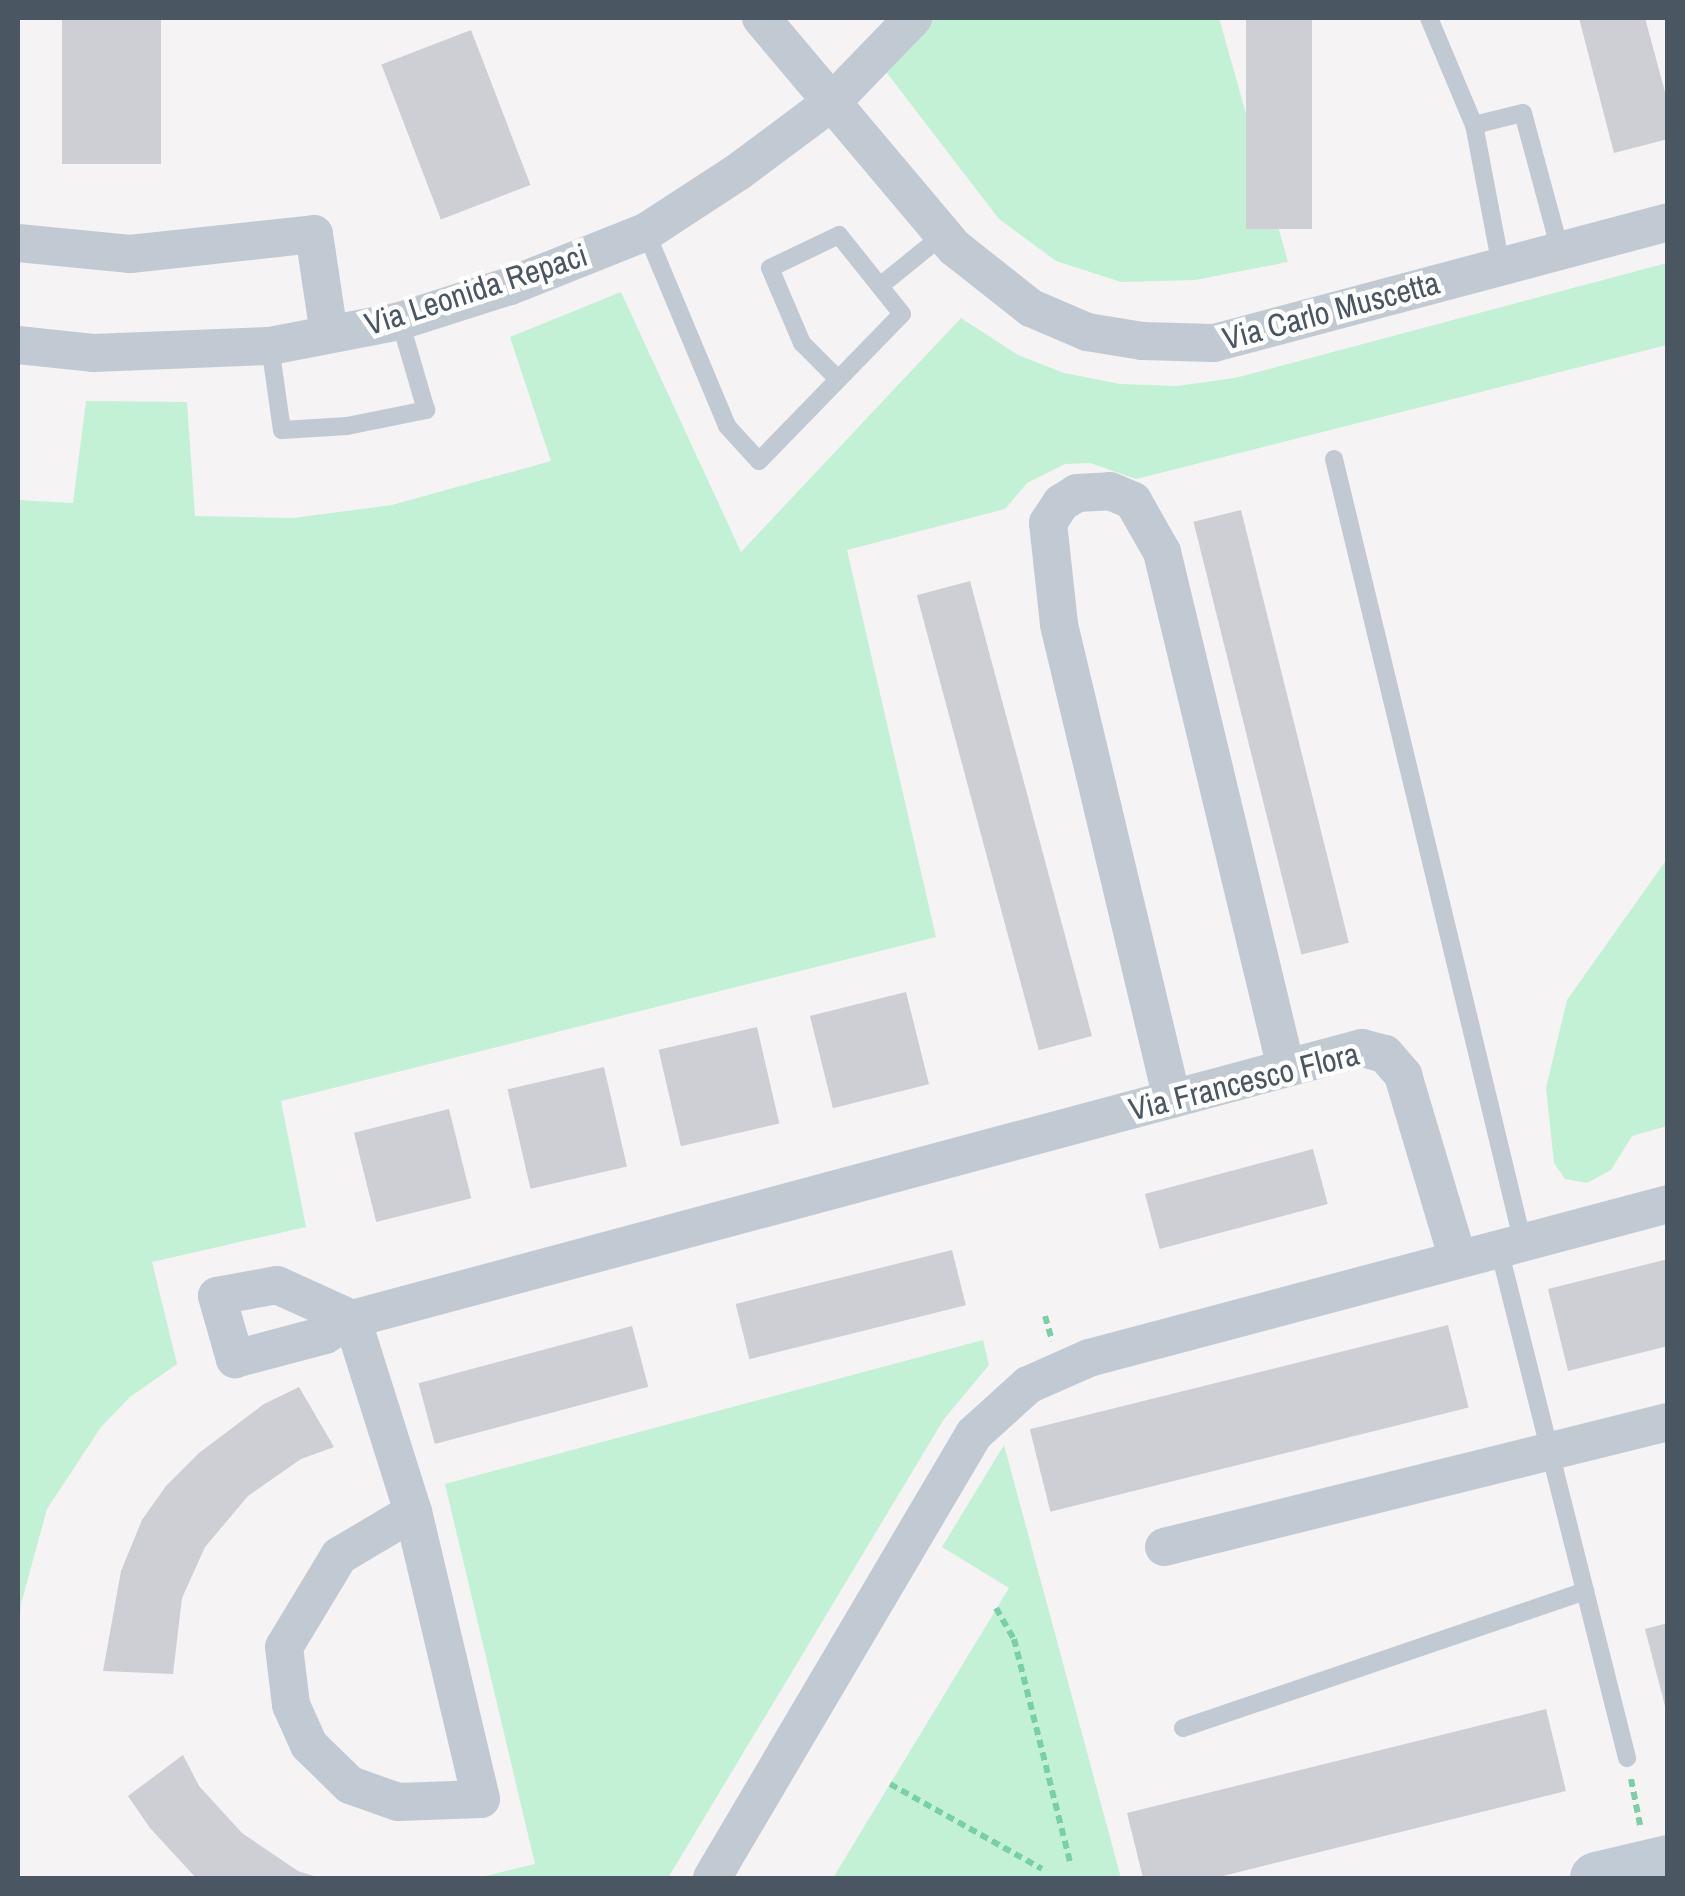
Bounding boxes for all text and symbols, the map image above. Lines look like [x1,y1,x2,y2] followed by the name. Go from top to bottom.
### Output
[360,236,592,344] street label: Via Leonida Repaci
[1218,264,1444,358] street label: Via Carlo Muscetta
[1125,1035,1363,1129] street label: Via Francesco Flora

